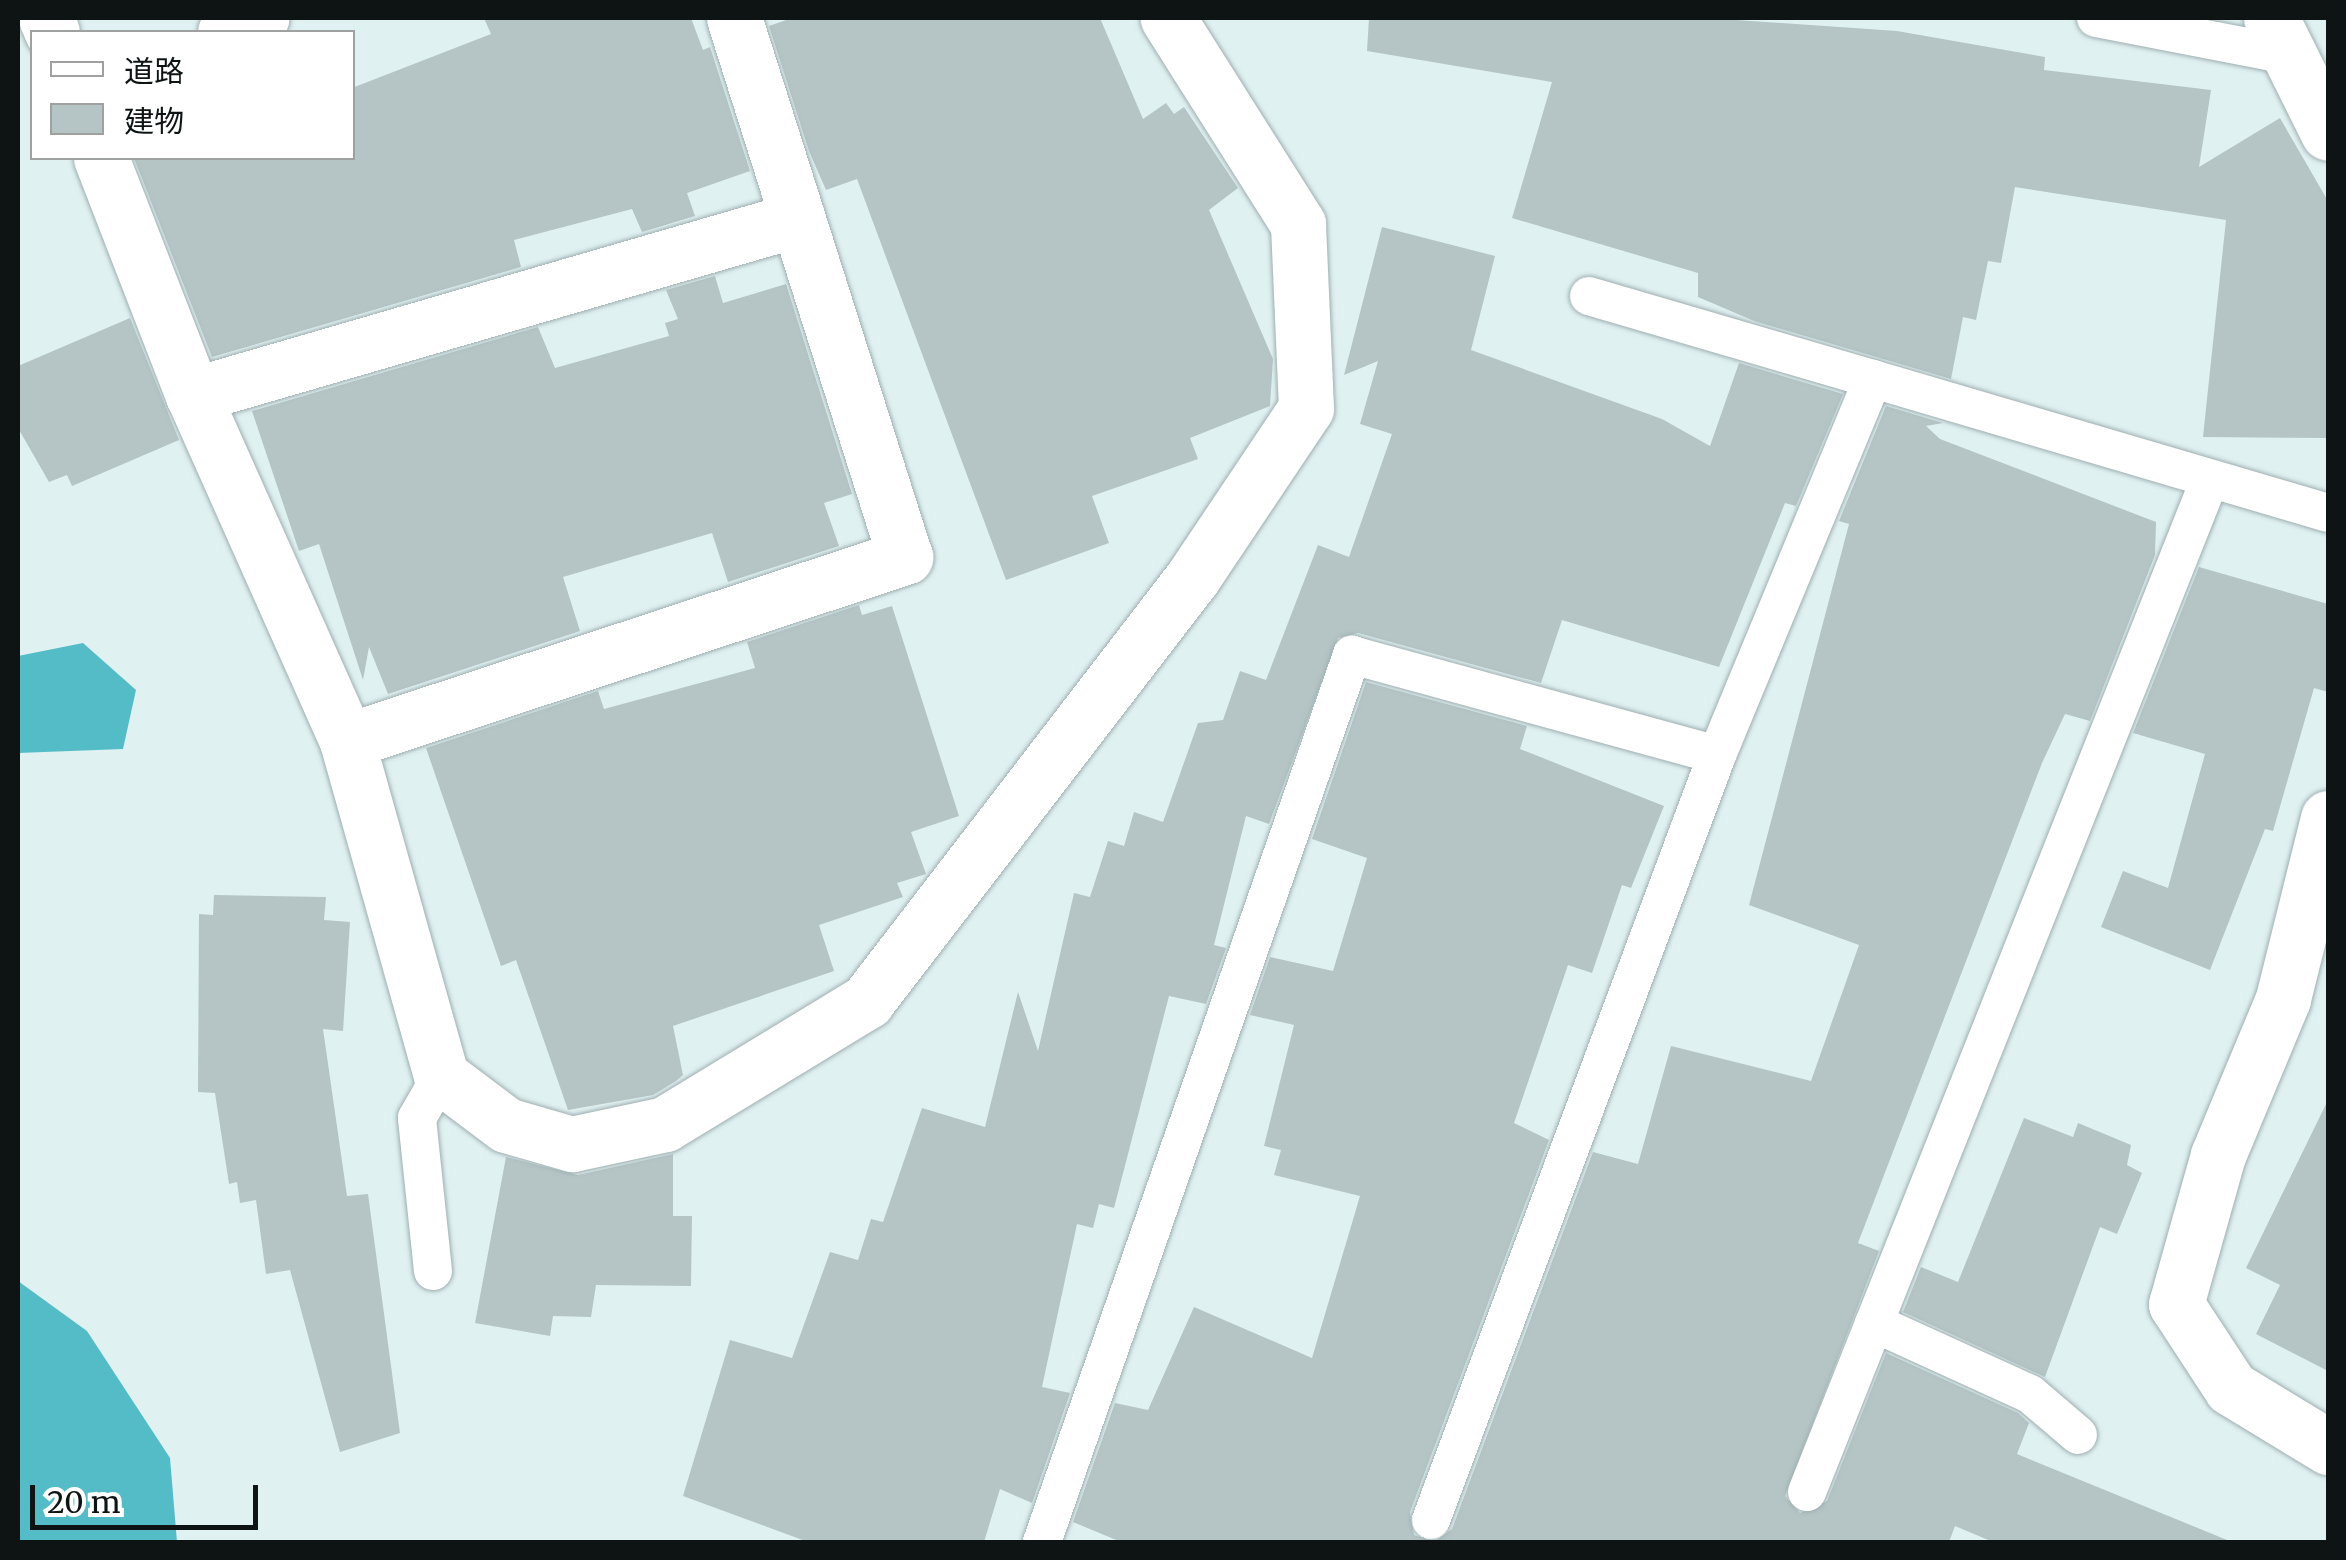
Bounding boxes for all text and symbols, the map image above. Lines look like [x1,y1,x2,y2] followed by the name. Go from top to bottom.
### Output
[30,30,355,160] legend
[124,52,184,90] text: 道路
[124,102,184,140] text: 建物
[35,1465,262,1527] scale bar
[47,1483,120,1521] text: 20 m

